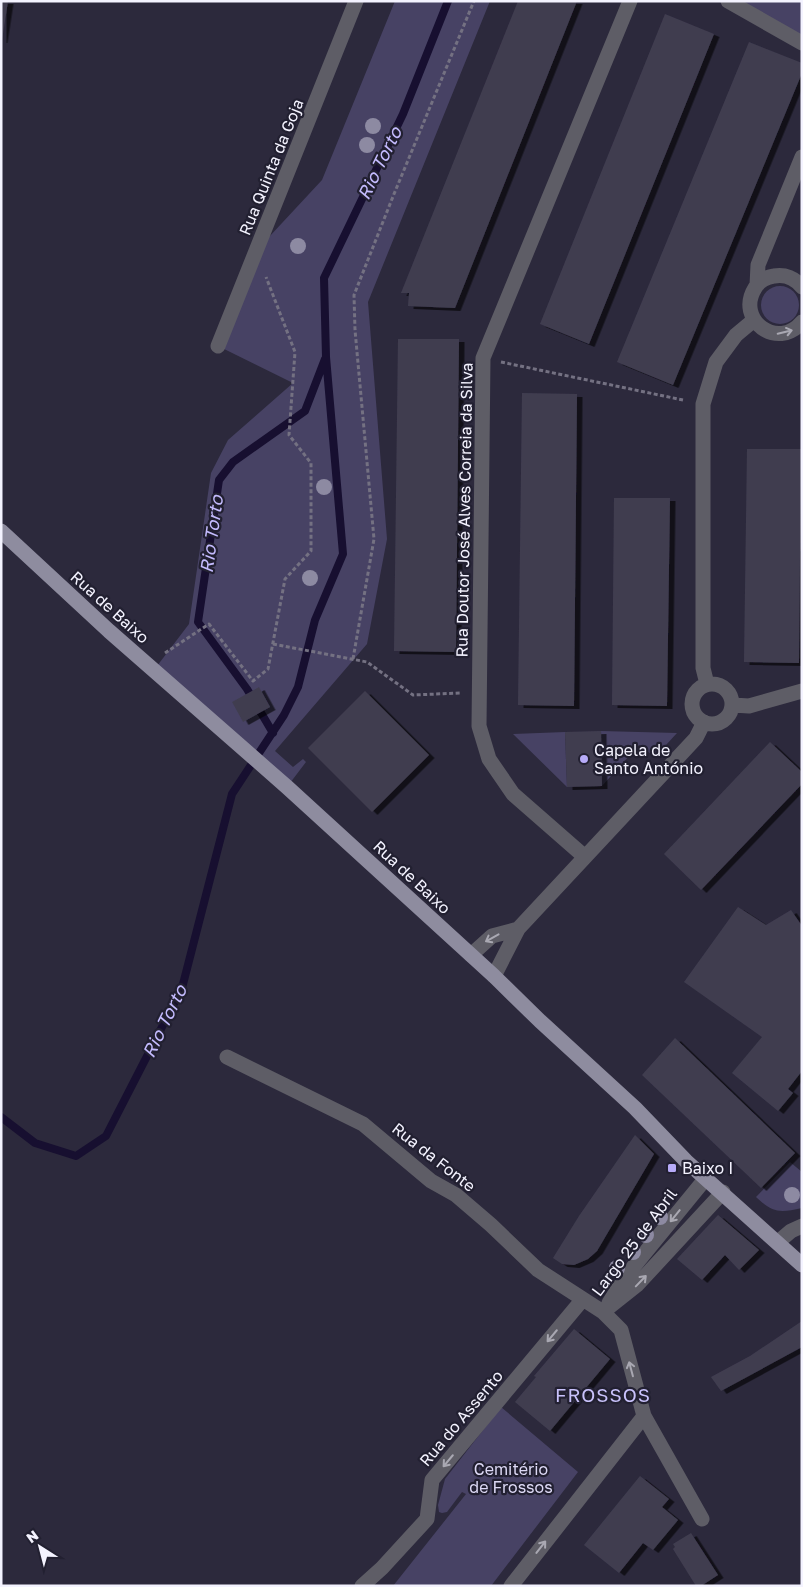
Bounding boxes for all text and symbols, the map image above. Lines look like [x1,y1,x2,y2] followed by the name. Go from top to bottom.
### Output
[235,96,307,238] street label: Rua Quinta da Goja
[352,122,407,203] water label: Rio Torto
[777,326,793,336] one-way arrow
[451,362,477,658] street label: Rua Doutor José Alves Correia da Silva
[195,493,227,574] water label: Rio Torto
[67,567,153,647] street label: Rua de Baixo
[594,740,703,778] place label: Capela de Santo António
[578,753,590,765] marker: Capela de Santo António
[369,836,455,918] street label: Rua de Baixo
[485,933,500,943] one-way arrow
[137,980,192,1061] water label: Rio Torto
[388,1118,480,1196] street label: Rua da Fonte
[682,1158,733,1178] place label: Baixo I
[666,1162,678,1174] marker: Baixo I
[587,1184,681,1300] street label: Largo 25 de Abril
[670,1209,681,1222] one-way arrow
[635,1275,647,1287] one-way arrow
[547,1329,558,1342] one-way arrow
[626,1361,635,1377] one-way arrow
[415,1366,507,1470] street label: Rua do Assento
[555,1383,651,1406] district label: FROSSOS
[442,1454,453,1467] one-way arrow
[469,1459,553,1497] park label: Cemitério de Frossos
[15,1522,65,1572] north arrow
[23,1526,41,1546] text: N
[535,1541,546,1554] one-way arrow

